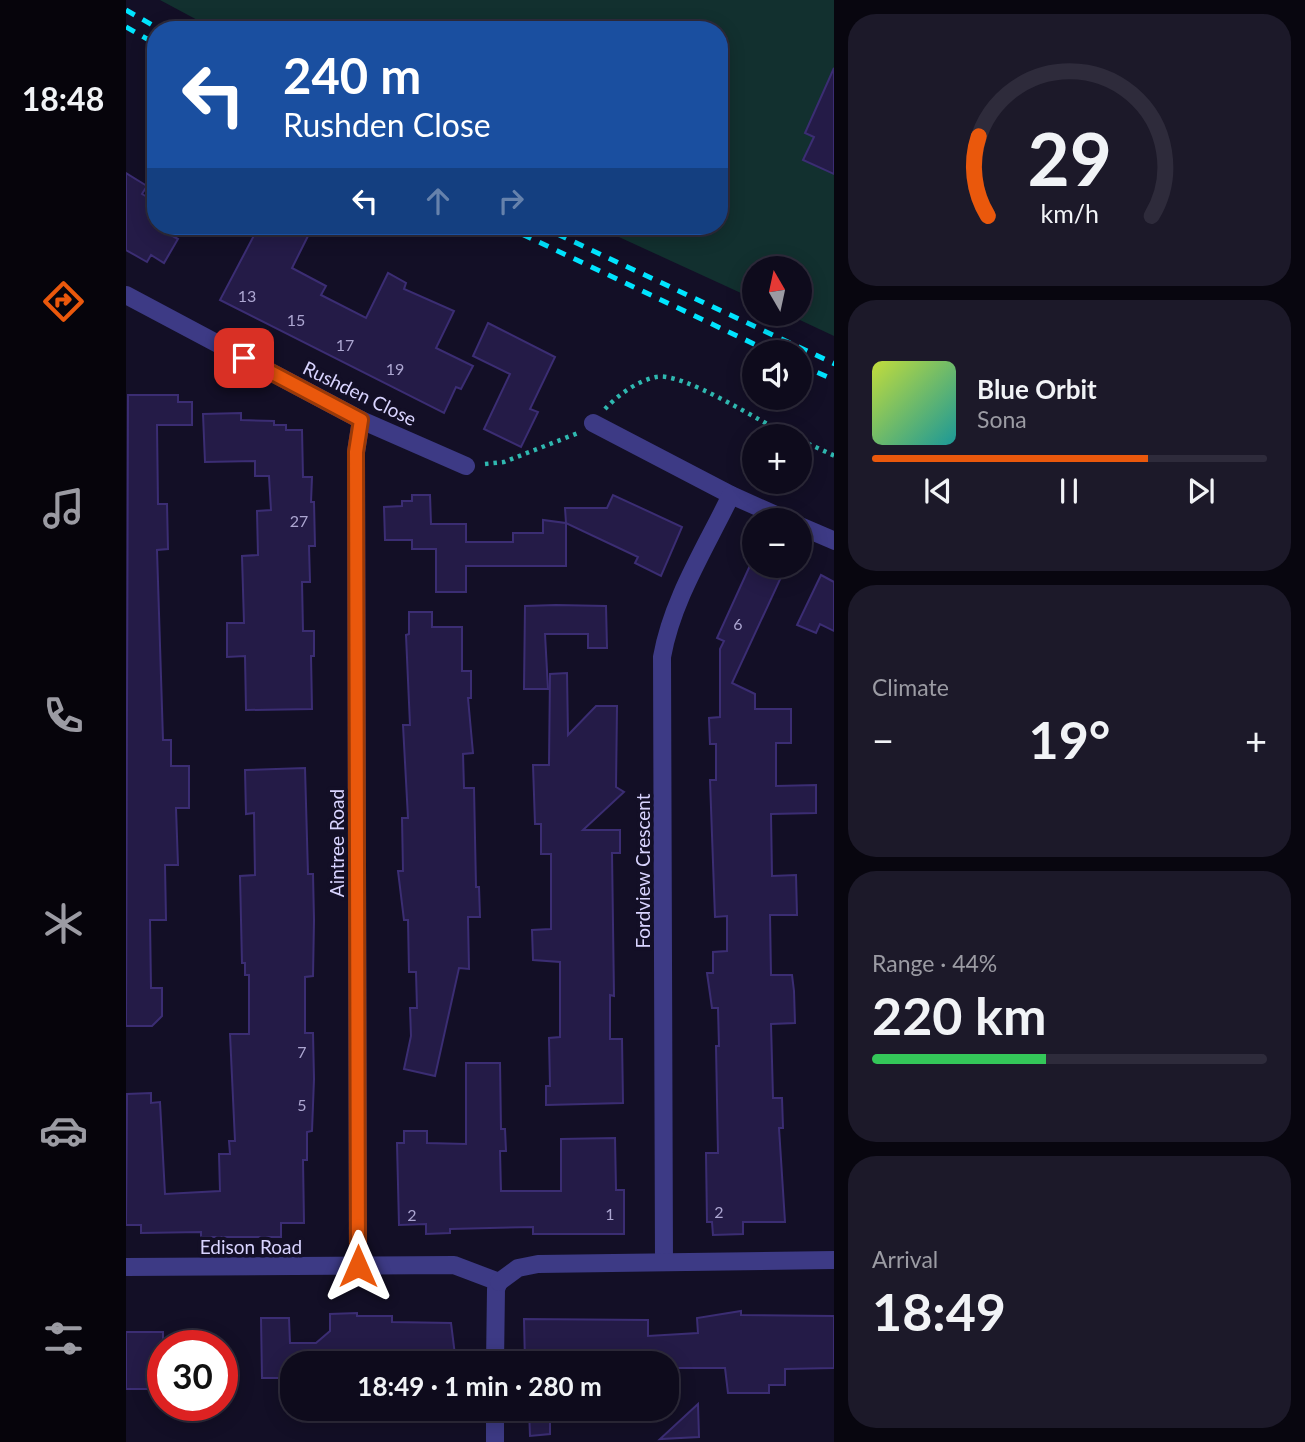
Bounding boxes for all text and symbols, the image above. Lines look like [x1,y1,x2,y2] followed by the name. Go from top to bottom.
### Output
[283,46,421,104] text: 240 m
[168,49,259,140] icon: left
[22,79,104,118] text: 18:48
[283,105,491,144] text: Rushden Close
[1027,114,1112,202] text: 29
[346,182,384,220] icon: left
[419,182,457,220] icon: ahead
[492,182,530,220] icon: right
[1040,198,1099,228] text: km/h
[742,256,812,326] north arrow
[742,256,812,578] map controls
[39,277,88,326] icon: directions
[238,286,256,305] house number: 13
[287,310,305,329] house number: 15
[214,328,274,388] pin
[336,335,354,354] house number: 17
[225,339,263,377] icon: arrive
[742,340,812,410] button: sound
[300,356,420,430] street label: Rushden Close
[386,359,404,378] house number: 19
[977,373,1097,405] text: Blue Orbit
[977,405,1027,433] text: Sona
[742,424,812,494] button: +
[919,472,957,510] icon: previous
[1050,472,1088,510] icon: pause
[1182,472,1220,510] icon: next
[39,484,88,533] icon: music
[742,508,812,578] button: −
[290,511,308,530] house number: 27
[733,614,743,633] house number: 6
[872,673,949,701] text: Climate
[39,691,88,740] icon: phone
[1029,708,1110,770] text: 19°
[872,717,894,763] text: −
[1245,717,1267,763] text: +
[325,789,348,897] street label: Aintree Road
[631,793,654,949] street label: Fordview Crescent
[39,899,88,948] icon: climate
[872,949,997,977] text: Range · 44%
[872,984,1046,1046] text: 220 km
[297,1042,307,1061] house number: 7
[297,1095,307,1114] house number: 5
[39,1106,88,1155] icon: car
[714,1202,724,1221] house number: 2
[605,1204,615,1223] house number: 1
[407,1205,417,1224] house number: 2
[321,1229,395,1303] position arrow
[200,1235,302,1258] street label: Edison Road
[872,1245,938,1273] text: Arrival
[872,1280,1006,1342] text: 18:49
[39,1314,88,1363] icon: filters
[147,1330,238,1421] speed limit sign: 30
[357,1370,602,1402] text: 18:49 · 1 min · 280 m

